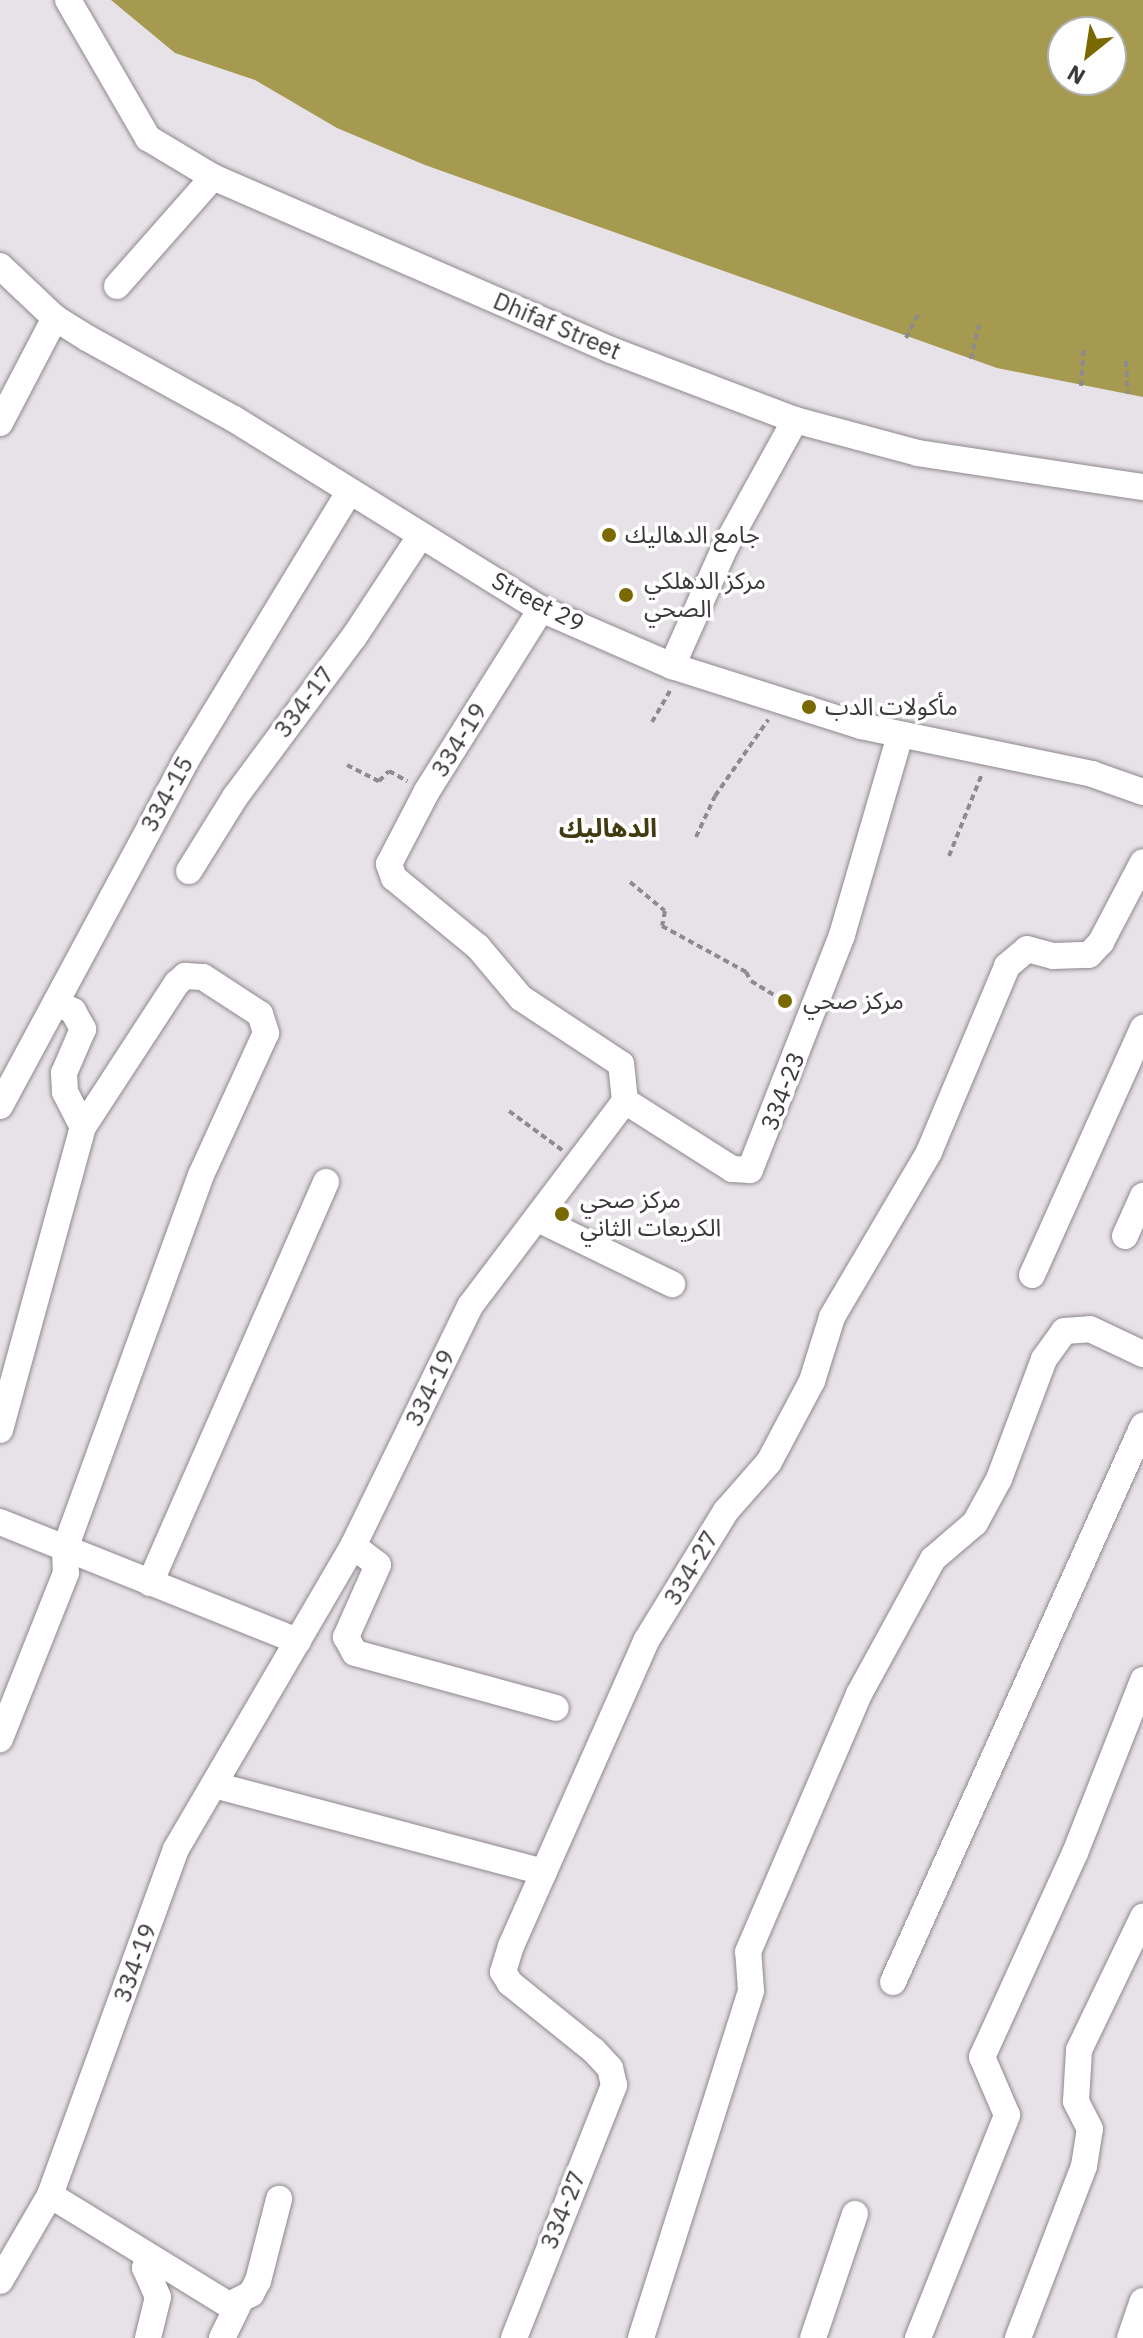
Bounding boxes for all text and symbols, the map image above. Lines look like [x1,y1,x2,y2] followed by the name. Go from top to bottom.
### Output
[1047,16,1127,96] north arrow
[1062,59,1090,92] text: N
[489,286,625,366] street label: Dhifaf Street
[625,521,760,549] place label: جامع الدهاليك
[600,526,618,544] marker: جامع الدهاليك
[487,566,589,638] street label: Street 29
[644,567,766,623] place label: مركز الدهلكي الصحي
[615,584,637,606] marker: مركز الدهلكي الصحي
[268,661,340,743] street label: 334-17
[825,693,958,721] place label: مأكولات الدب
[425,698,493,782] street label: 334-19
[800,698,818,716] marker: مأكولات الدب
[135,751,199,837] street label: 334-15
[559,812,657,844] district label: الدهاليك
[803,987,904,1015] place label: مركز صحي
[774,990,796,1012] marker: مركز صحي
[755,1048,811,1134] street label: 334-23
[580,1186,721,1242] place label: مركز صحي الكريعات الثاني
[551,1203,573,1225] marker: مركز صحي الكريعات الثاني
[399,1345,461,1431] street label: 334-19
[658,1526,724,1610] street label: 334-27
[108,1920,162,2006] street label: 334-19
[534,2167,592,2253] street label: 334-27

